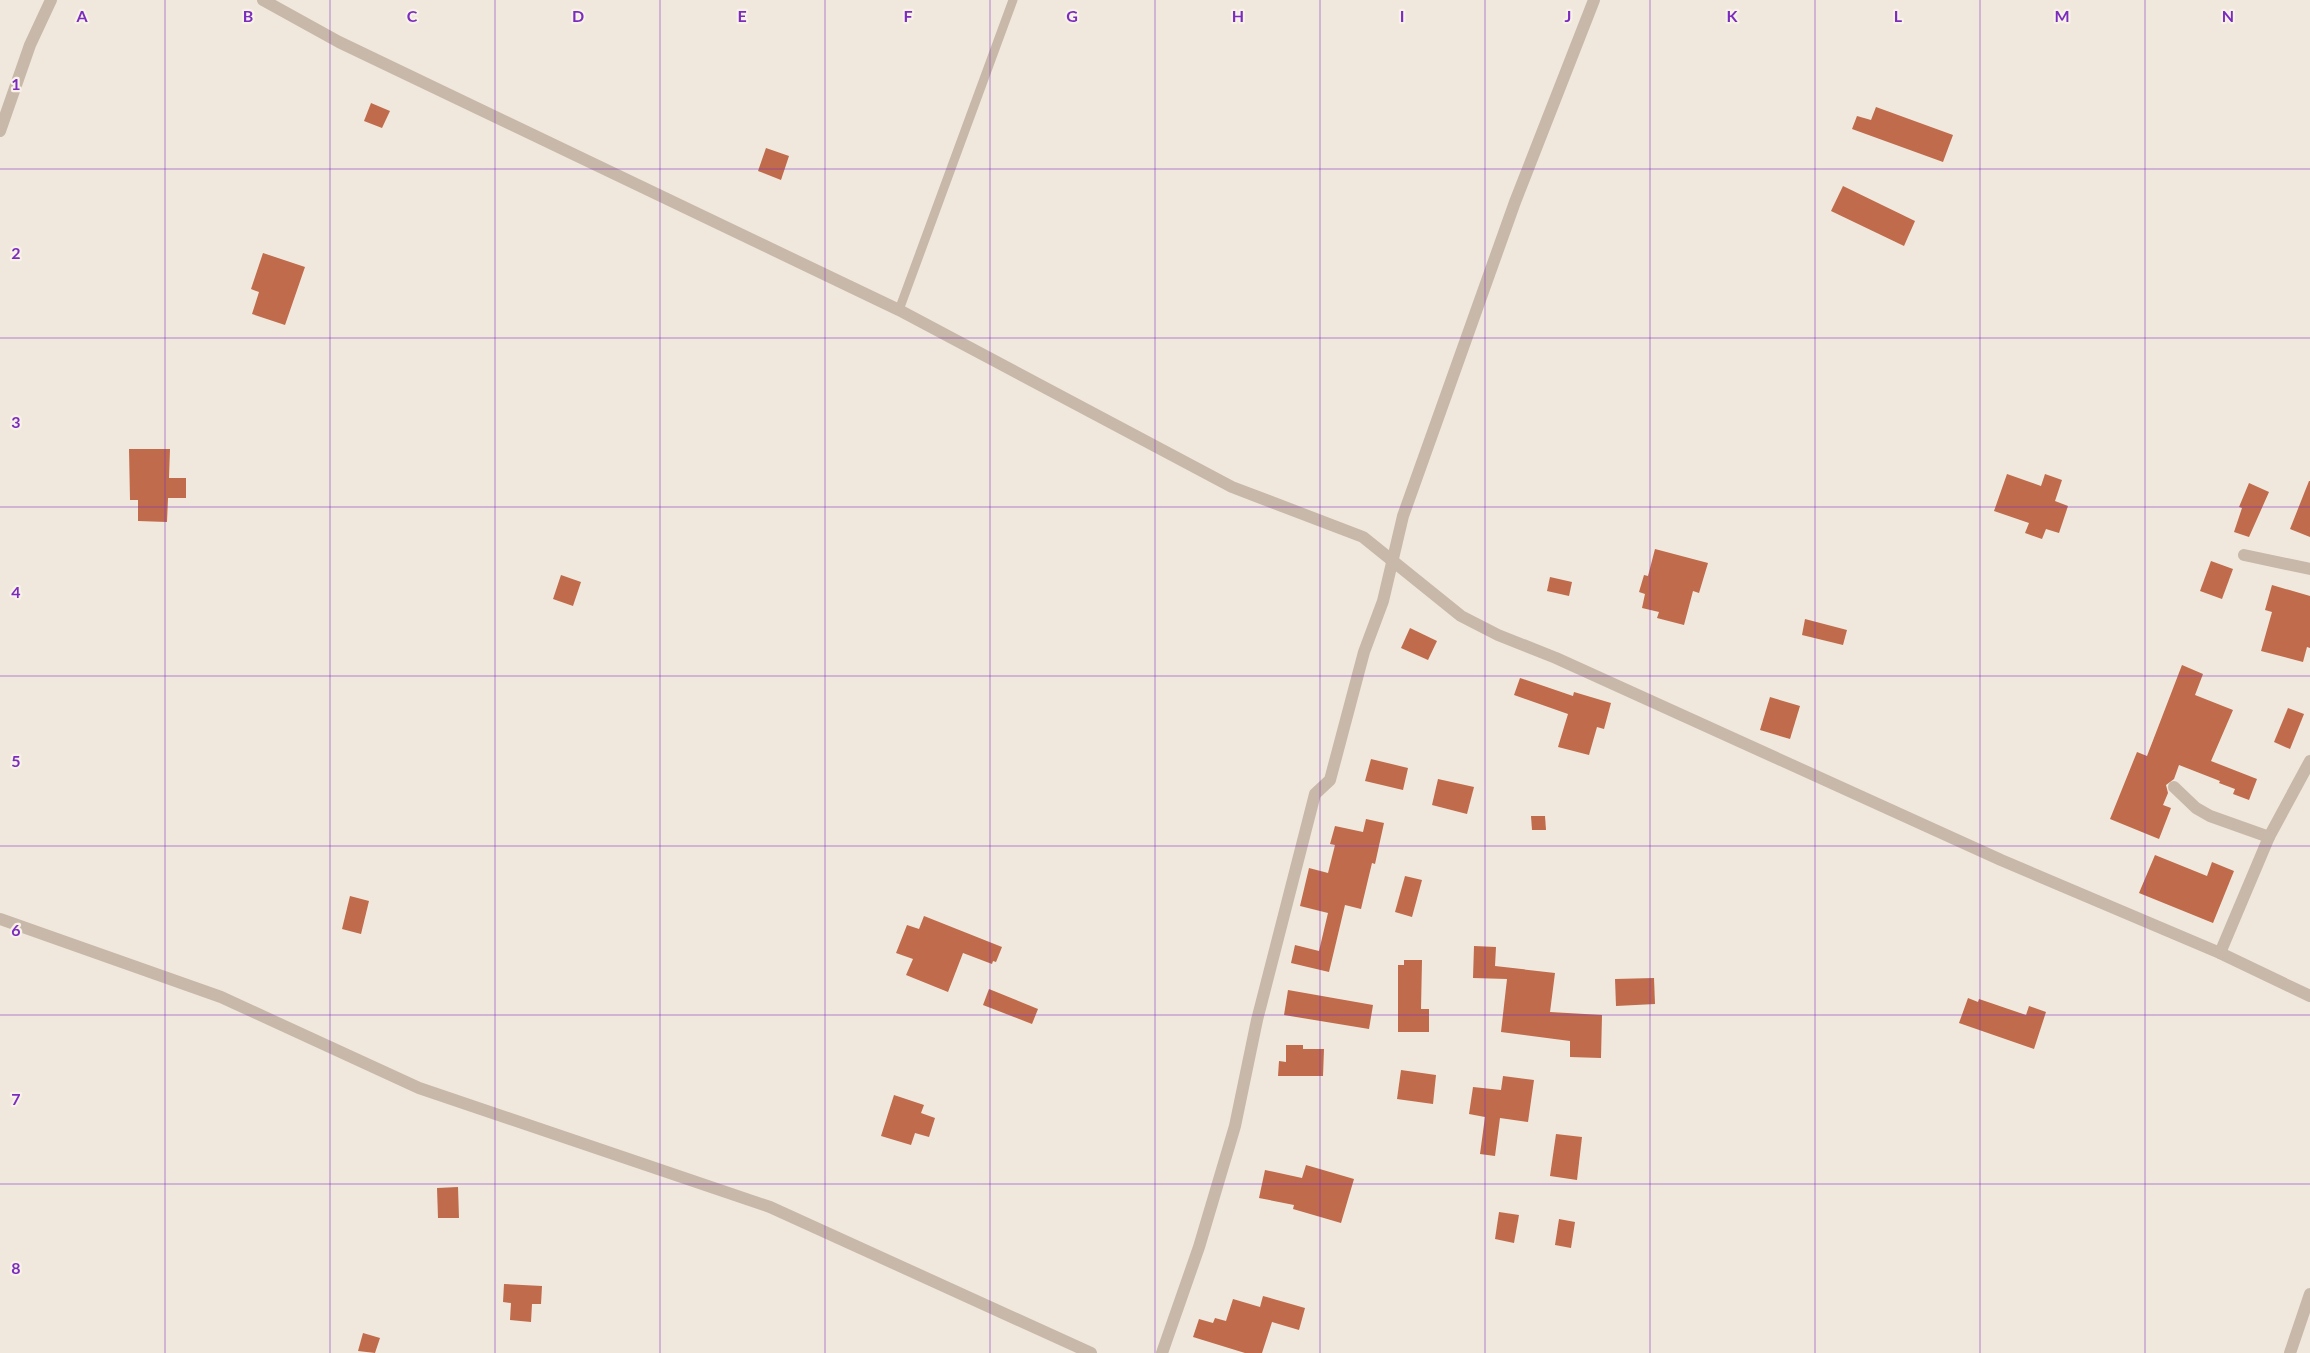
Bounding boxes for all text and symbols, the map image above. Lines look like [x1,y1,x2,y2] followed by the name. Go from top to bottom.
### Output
[75,6,88,25] text: A
[243,6,253,25] text: B
[407,6,418,25] text: C
[572,6,584,25] text: D
[737,6,747,25] text: E
[903,6,913,25] text: F
[1066,6,1078,25] text: G
[1232,6,1244,25] text: H
[1400,6,1404,25] text: I
[1565,6,1571,25] text: J
[1727,6,1739,25] text: K
[1894,6,1903,25] text: L
[2054,6,2070,25] text: M
[2222,6,2234,25] text: N
[11,74,21,93] text: 1
[11,243,21,262] text: 2
[11,412,21,431] text: 3
[11,582,21,601] text: 4
[11,751,21,770] text: 5
[11,920,21,939] text: 6
[11,1089,21,1108] text: 7
[11,1258,21,1277] text: 8

